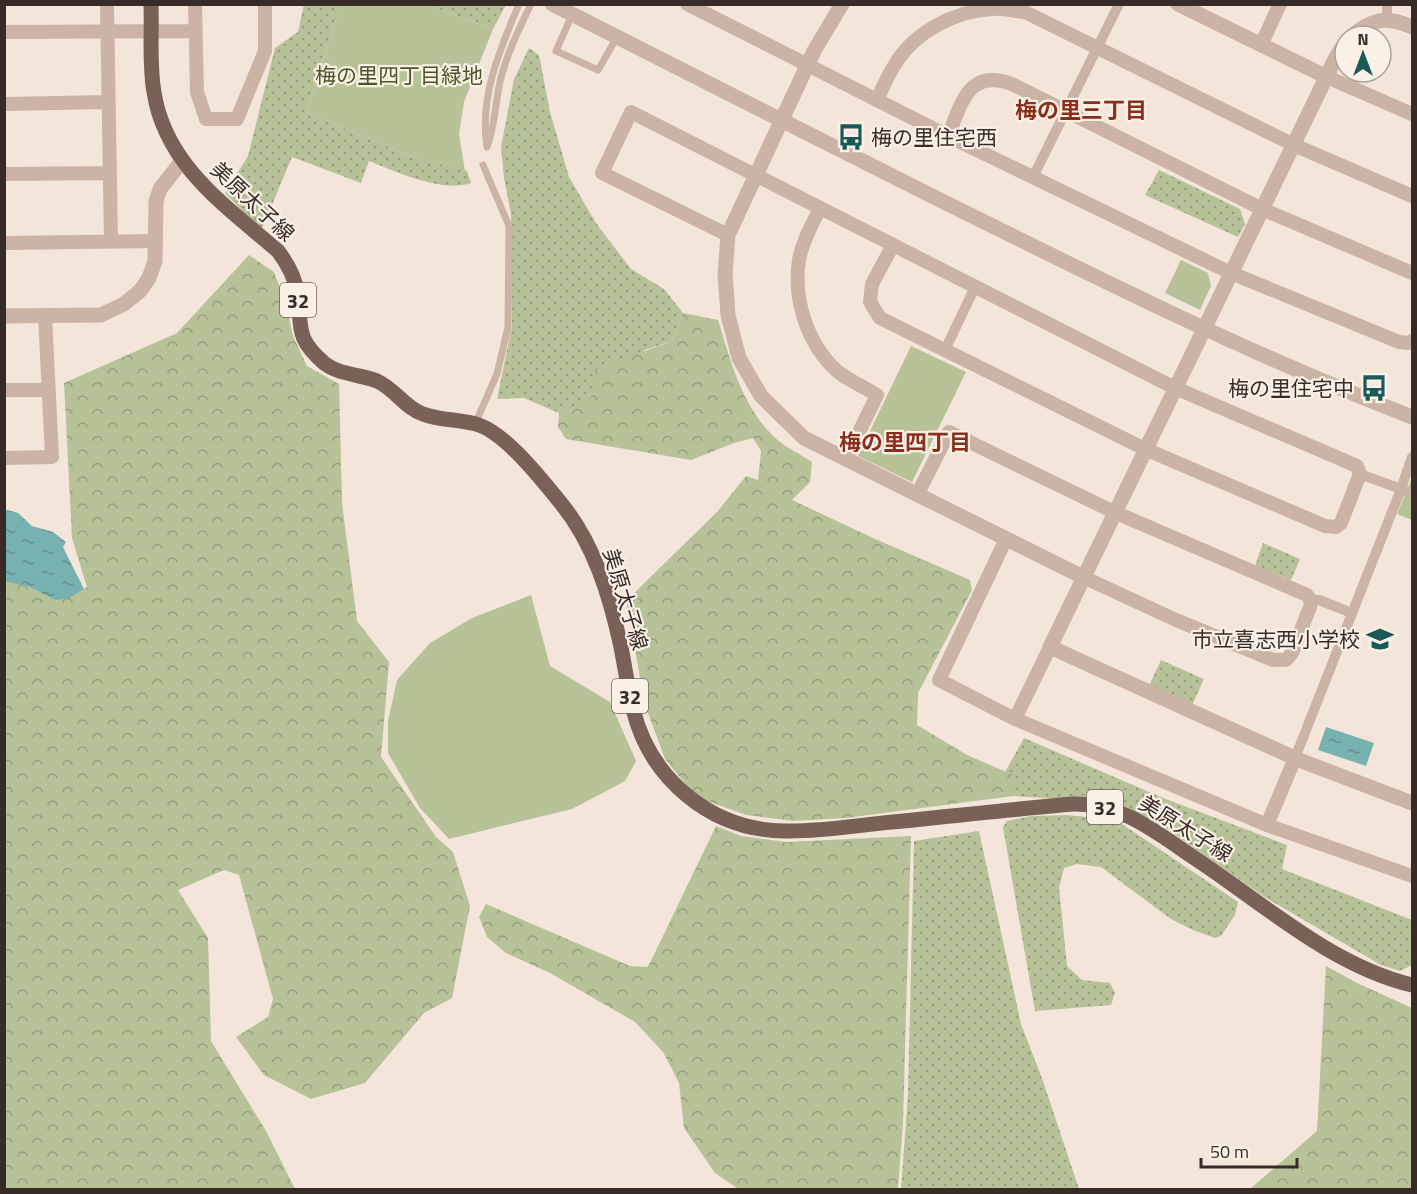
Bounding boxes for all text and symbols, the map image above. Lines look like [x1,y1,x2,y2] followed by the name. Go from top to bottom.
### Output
[1333,24,1393,84] north arrow
[1357,27,1369,51] text: N
[315,59,483,91] park label: 梅の里四丁目緑地
[1015,93,1147,127] district label: 梅の里三丁目
[871,121,997,153] place label: 梅の里住宅西
[836,122,866,152] bus stop icon: 梅の里住宅西
[204,153,302,249] street label: 美原太子線
[280,283,316,317] road number: 32
[1228,372,1354,404] place label: 梅の里住宅中
[1359,373,1389,403] bus stop icon: 梅の里住宅中
[839,425,971,459] district label: 梅の里四丁目
[595,544,657,654] street label: 美原太子線
[1192,623,1360,655] place label: 市立喜志西小学校
[1365,624,1395,654] school or university icon: 市立喜志西小学校
[612,679,648,713] road number: 32
[1133,787,1239,869] street label: 美原太子線
[1087,790,1123,824] road number: 32
[1201,1131,1297,1169] scale bar
[1210,1138,1249,1165] text: 50 m

